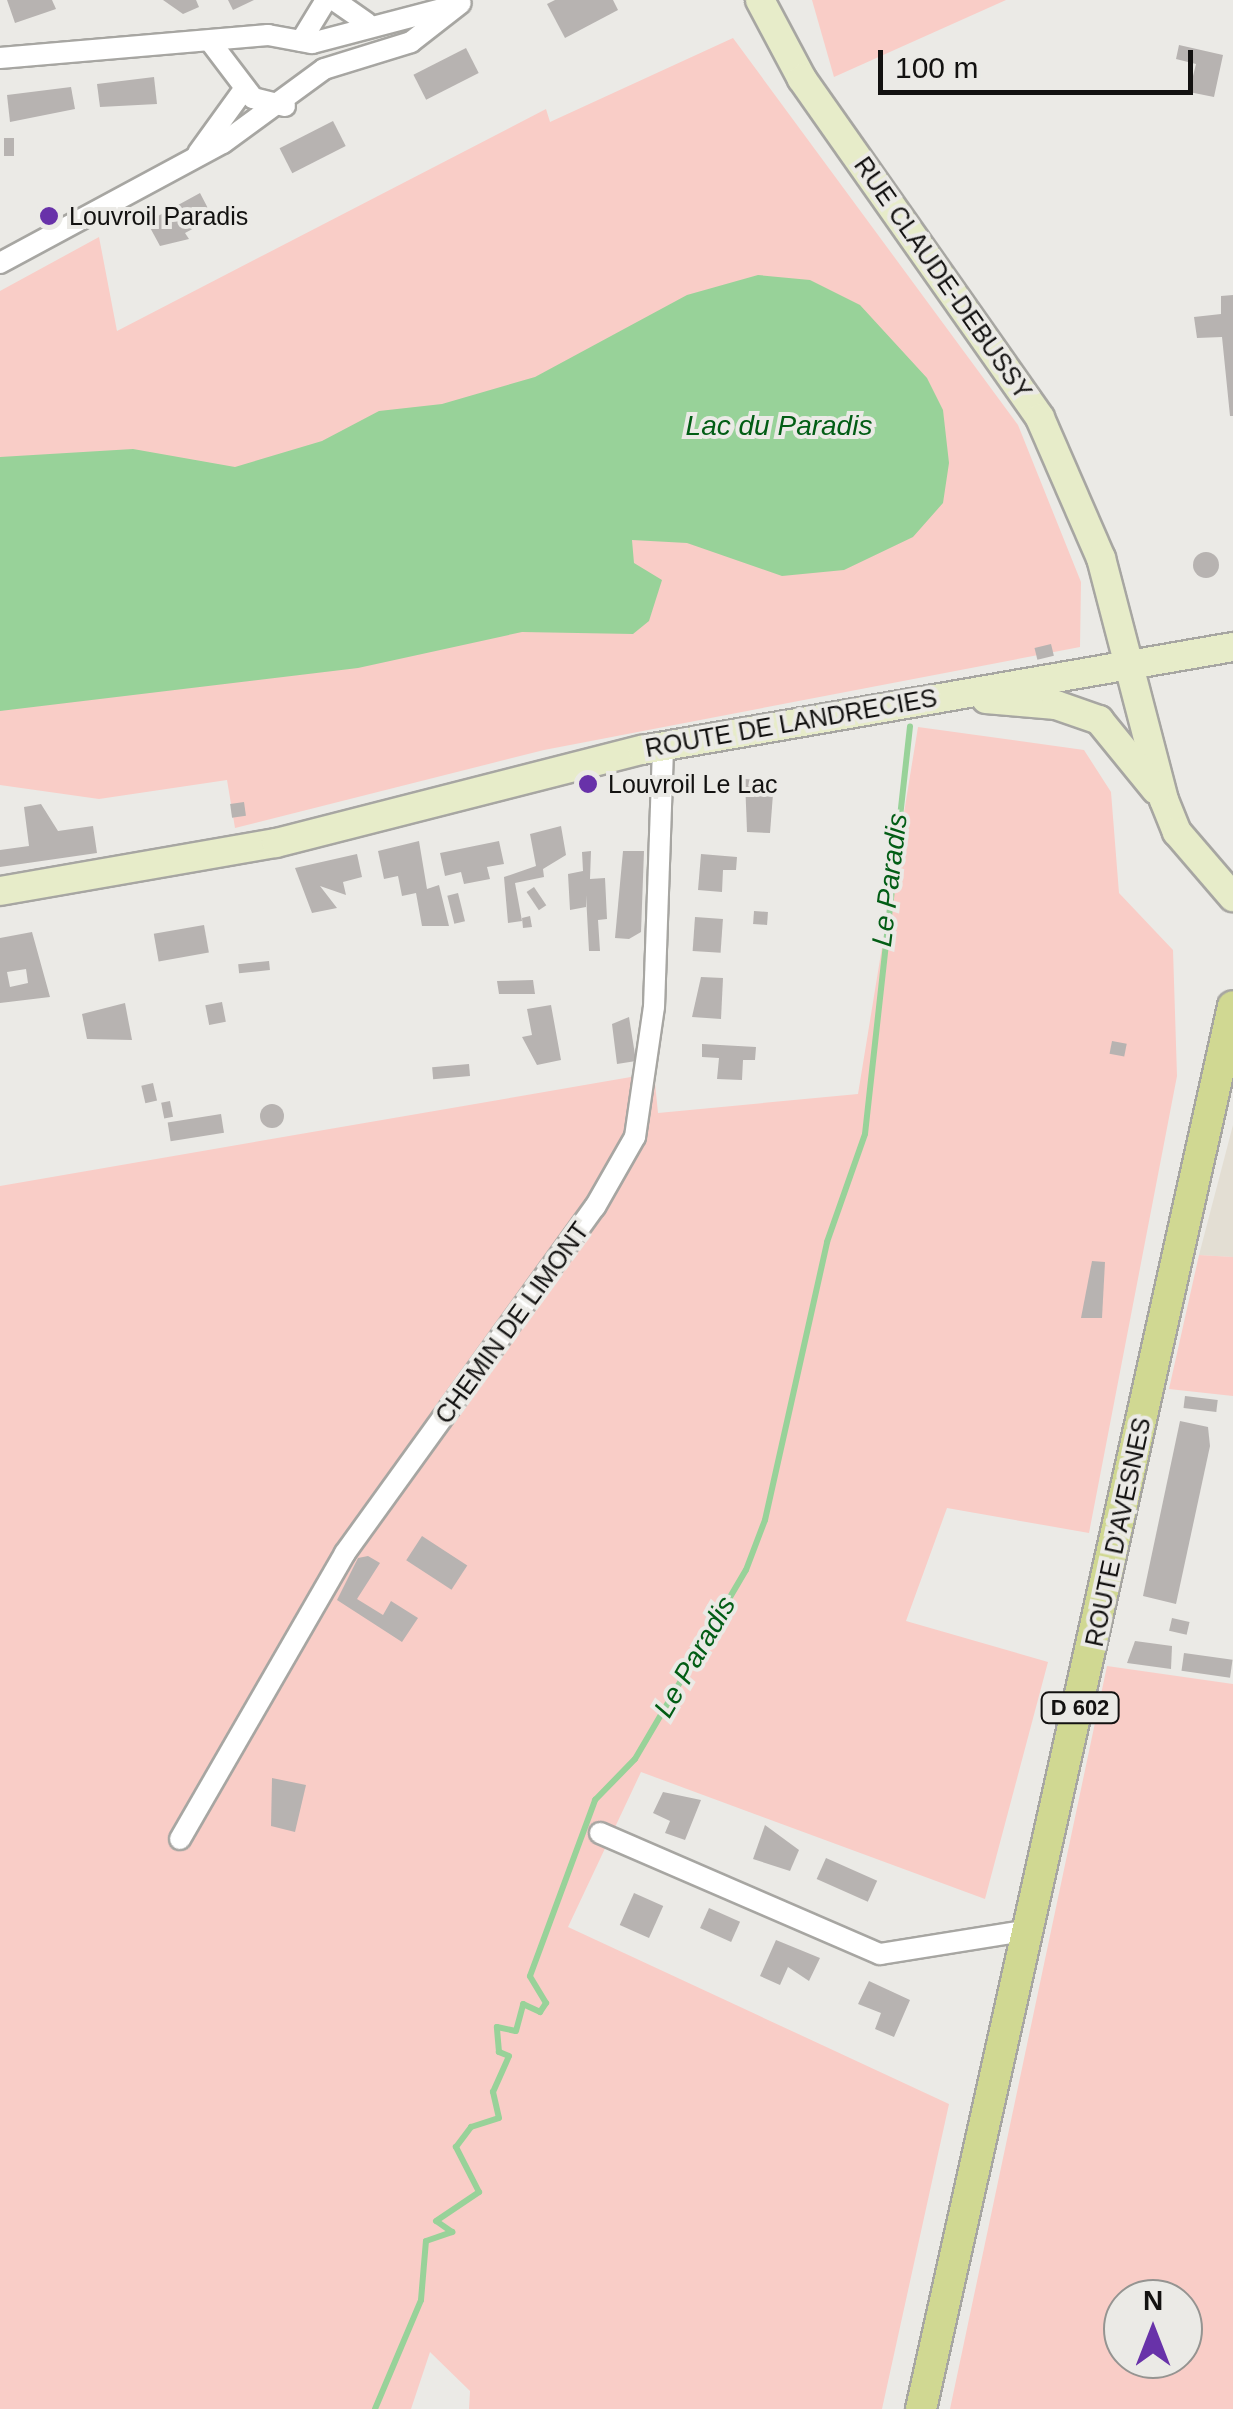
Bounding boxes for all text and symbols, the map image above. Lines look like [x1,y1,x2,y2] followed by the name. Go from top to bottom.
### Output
[883,30,1198,92] scale bar
[895,51,978,84] text: 100 m
[848,151,1038,405] street label: RUE CLAUDE-DEBUSSY
[69,201,248,231] place label: Louvroil Paradis
[38,205,60,227] marker: Louvroil Paradis
[686,409,872,443] water label: Lac du Paradis
[643,683,939,763] street label: ROUTE DE LANDRECIES
[608,769,778,799] place label: Louvroil Le Lac
[577,773,599,795] marker: Louvroil Le Lac
[865,812,915,948] water label: Le Paradis
[429,1216,595,1430] street label: CHEMIN DE LIMONT
[1079,1415,1157,1649] street label: ROUTE D'AVESNES
[647,1591,743,1723] water label: Le Paradis
[1040,1691,1120,1725] road number: D 602
[1103,2279,1203,2379] north arrow
[1143,2285,1163,2316] text: N

